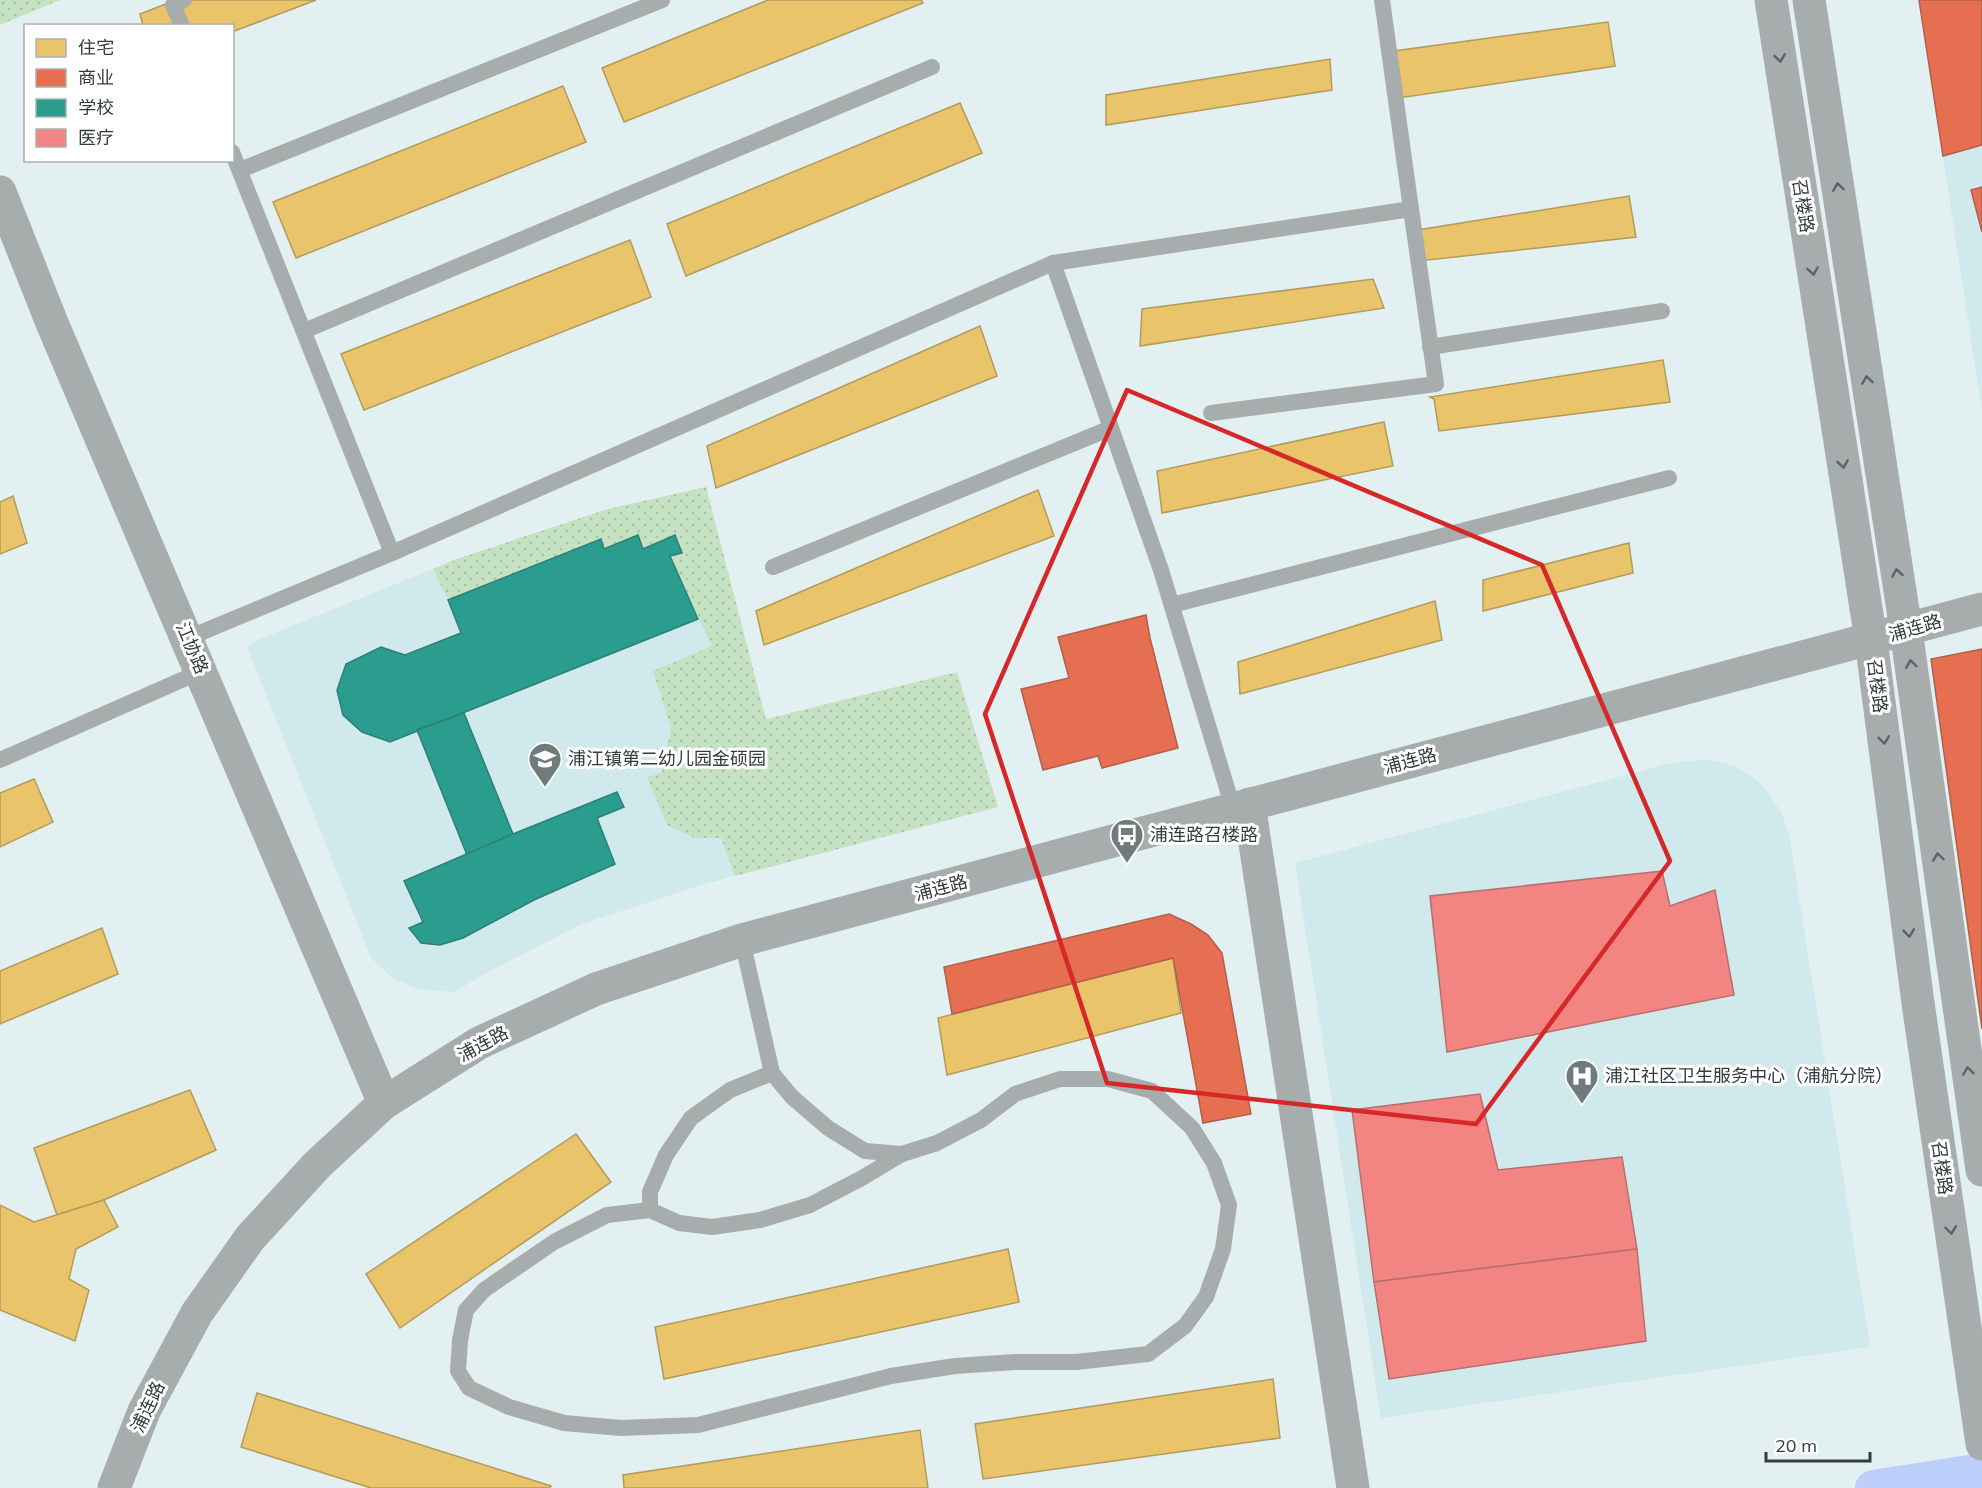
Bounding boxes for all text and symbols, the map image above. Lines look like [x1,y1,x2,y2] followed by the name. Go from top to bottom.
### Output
[24,24,234,162] legend
[78,36,114,59] text: 住宅
[1773,53,1785,62] one-way arrow
[78,66,114,89] text: 商业
[78,96,114,119] text: 学校
[78,126,114,149] text: 医疗
[1788,177,1819,234] street label: 召楼路
[1832,183,1844,192] one-way arrow
[1807,267,1819,276] one-way arrow
[1862,375,1874,384] one-way arrow
[1837,459,1849,468] one-way arrow
[1892,568,1904,577] one-way arrow
[1886,609,1944,646] street label: 浦连路
[171,618,214,677] street label: 江协路
[1863,658,1892,714] street label: 召楼路
[1906,659,1918,668] one-way arrow
[1877,735,1890,744] one-way arrow
[527,741,563,788] school or university icon: 浦江镇第二幼儿园金硕园
[1381,742,1439,779] street label: 浦连路
[568,747,766,770] place label: 浦江镇第二幼儿园金硕园
[1109,817,1145,864] bus stop icon: 浦连路召楼路
[1150,823,1258,846] place label: 浦连路召楼路
[1933,852,1945,861] one-way arrow
[912,869,970,906] street label: 浦连路
[1902,929,1914,938] one-way arrow
[454,1021,512,1066] street label: 浦连路
[1564,1058,1600,1105] hospital icon: 浦江社区卫生服务中心（浦航分院）
[1605,1064,1893,1087] place label: 浦江社区卫生服务中心（浦航分院）
[1962,1066,1975,1075] one-way arrow
[1927,1140,1958,1196] street label: 召楼路
[1945,1226,1957,1235] one-way arrow
[126,1377,169,1436] street label: 浦连路
[1766,1425,1870,1463] scale bar
[1775,1434,1817,1457] text: 20 m

